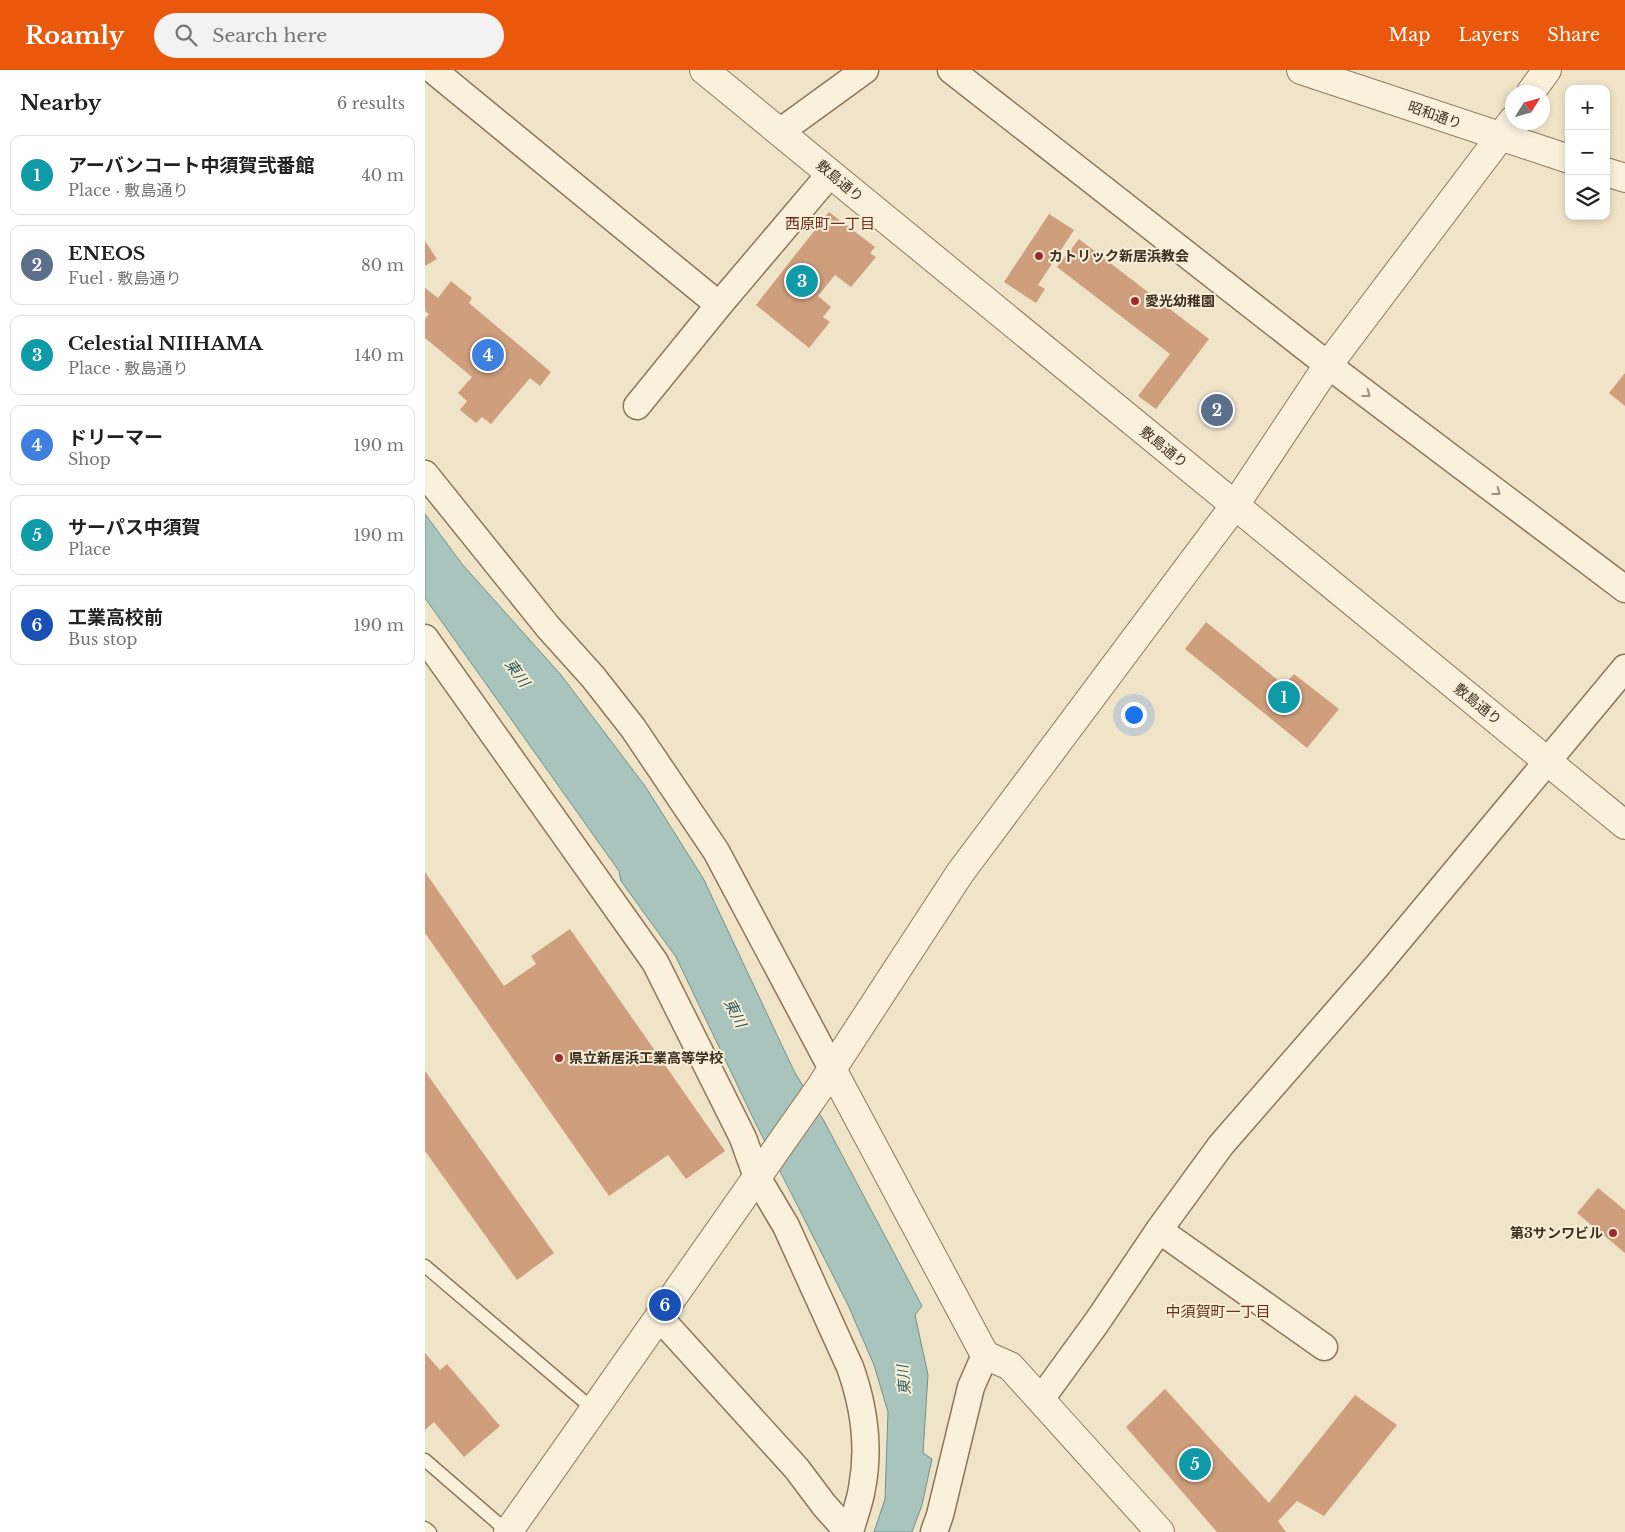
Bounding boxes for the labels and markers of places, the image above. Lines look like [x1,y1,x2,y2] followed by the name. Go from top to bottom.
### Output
[1049,247,1189,265] place label: カトリック新居浜教会
[1033,250,1045,262] marker: カトリック新居浜教会
[786,262,818,300] pin: 3
[1145,292,1215,310] place label: 愛光幼稚園
[1129,295,1141,307] marker: 愛光幼稚園
[472,336,504,374] pin: 4
[1201,391,1233,429] pin: 2
[1268,678,1300,716] pin: 1
[569,1049,723,1067] place label: 県立新居浜工業高等学校
[553,1052,565,1064] marker: 県立新居浜工業高等学校
[1510,1224,1603,1242] place label: 第3サンワビル
[1607,1227,1619,1239] marker: 第3サンワビル
[649,1286,681,1324] pin: 6
[1179,1445,1211,1483] pin: 5

